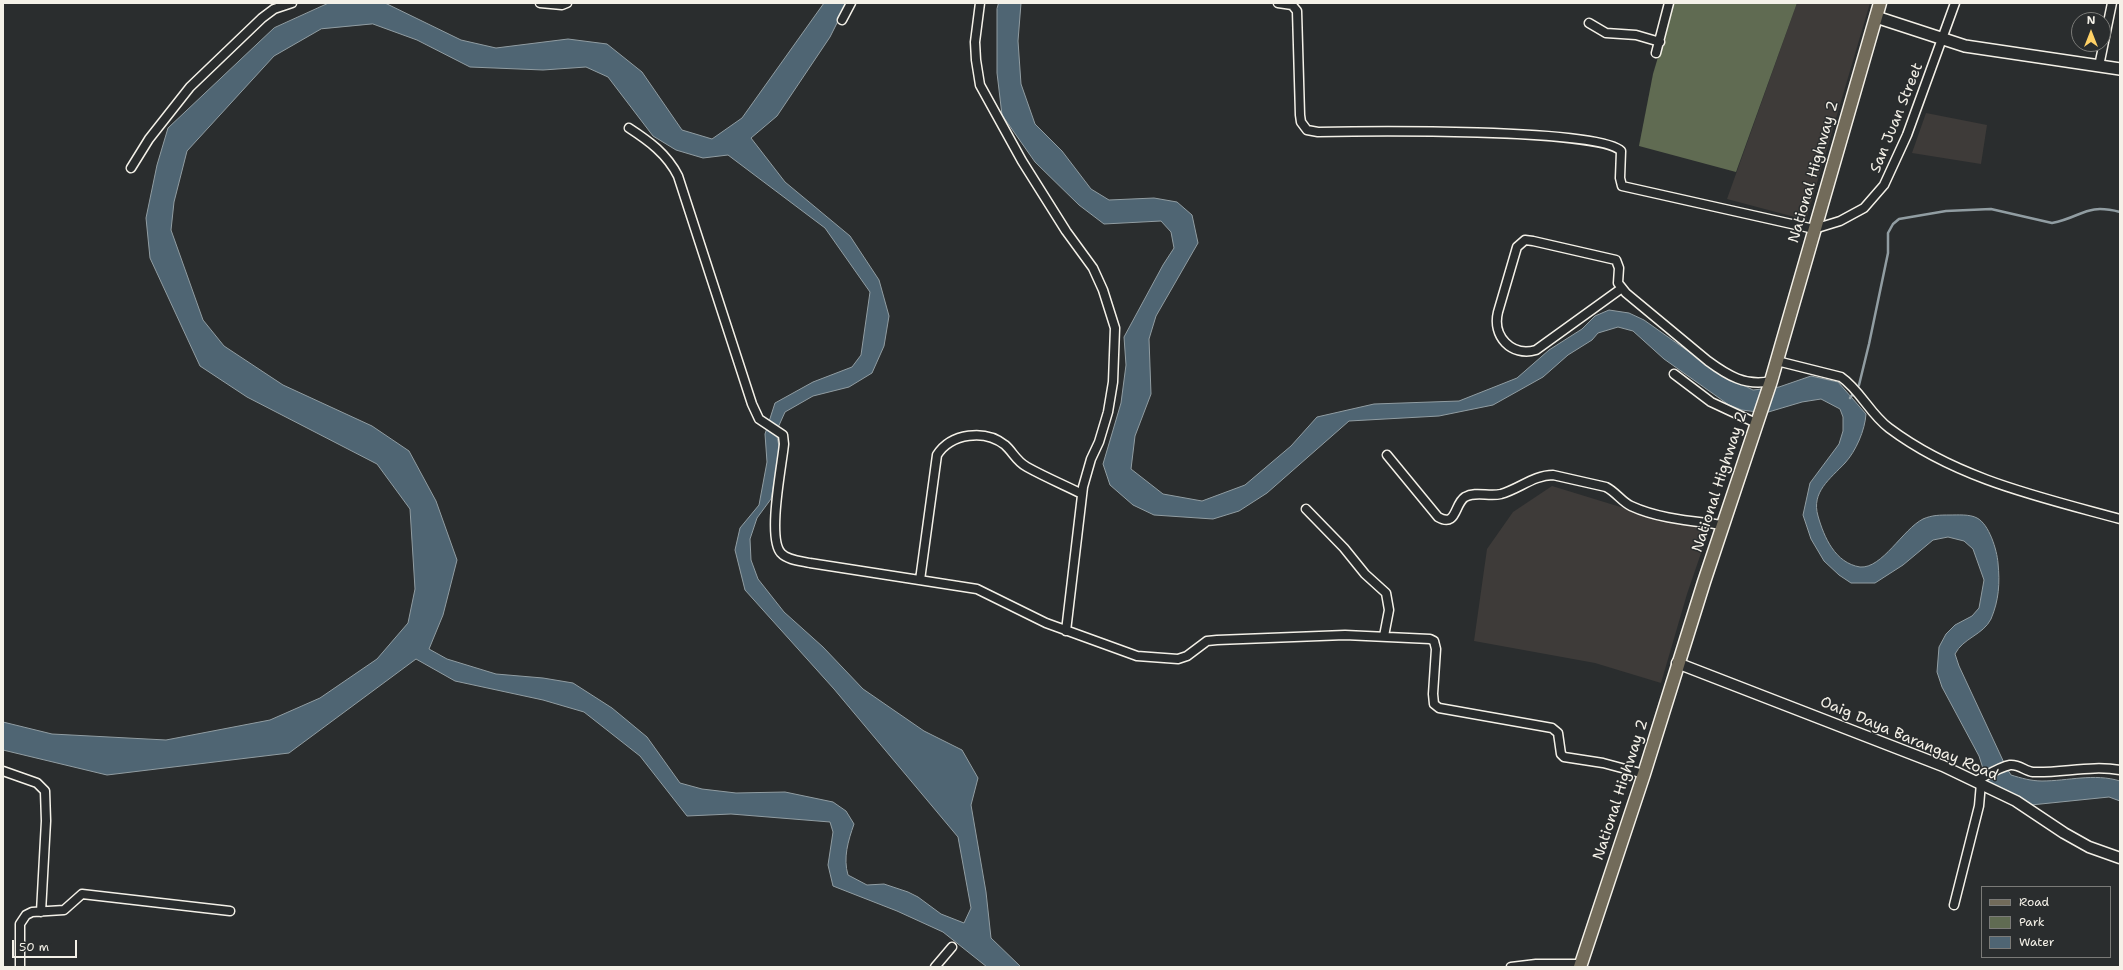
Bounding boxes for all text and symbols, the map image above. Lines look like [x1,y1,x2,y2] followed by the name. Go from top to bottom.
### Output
[2071,12,2111,52] north arrow
[2087,13,2095,28] text: N
[1867,60,1927,176] street label: San Juan Street
[1785,99,1843,245] street label: National Highway 2
[1689,409,1751,555] street label: National Highway 2
[1817,693,2001,785] street label: Oaig Daya Barangay Road
[1590,717,1652,863] street label: National Highway 2
[1981,886,2111,958] legend
[2019,894,2049,910] text: Road
[2019,914,2045,930] text: Park
[14,932,79,958] scale bar
[2019,934,2054,950] text: Water
[19,939,49,955] text: 50 m

